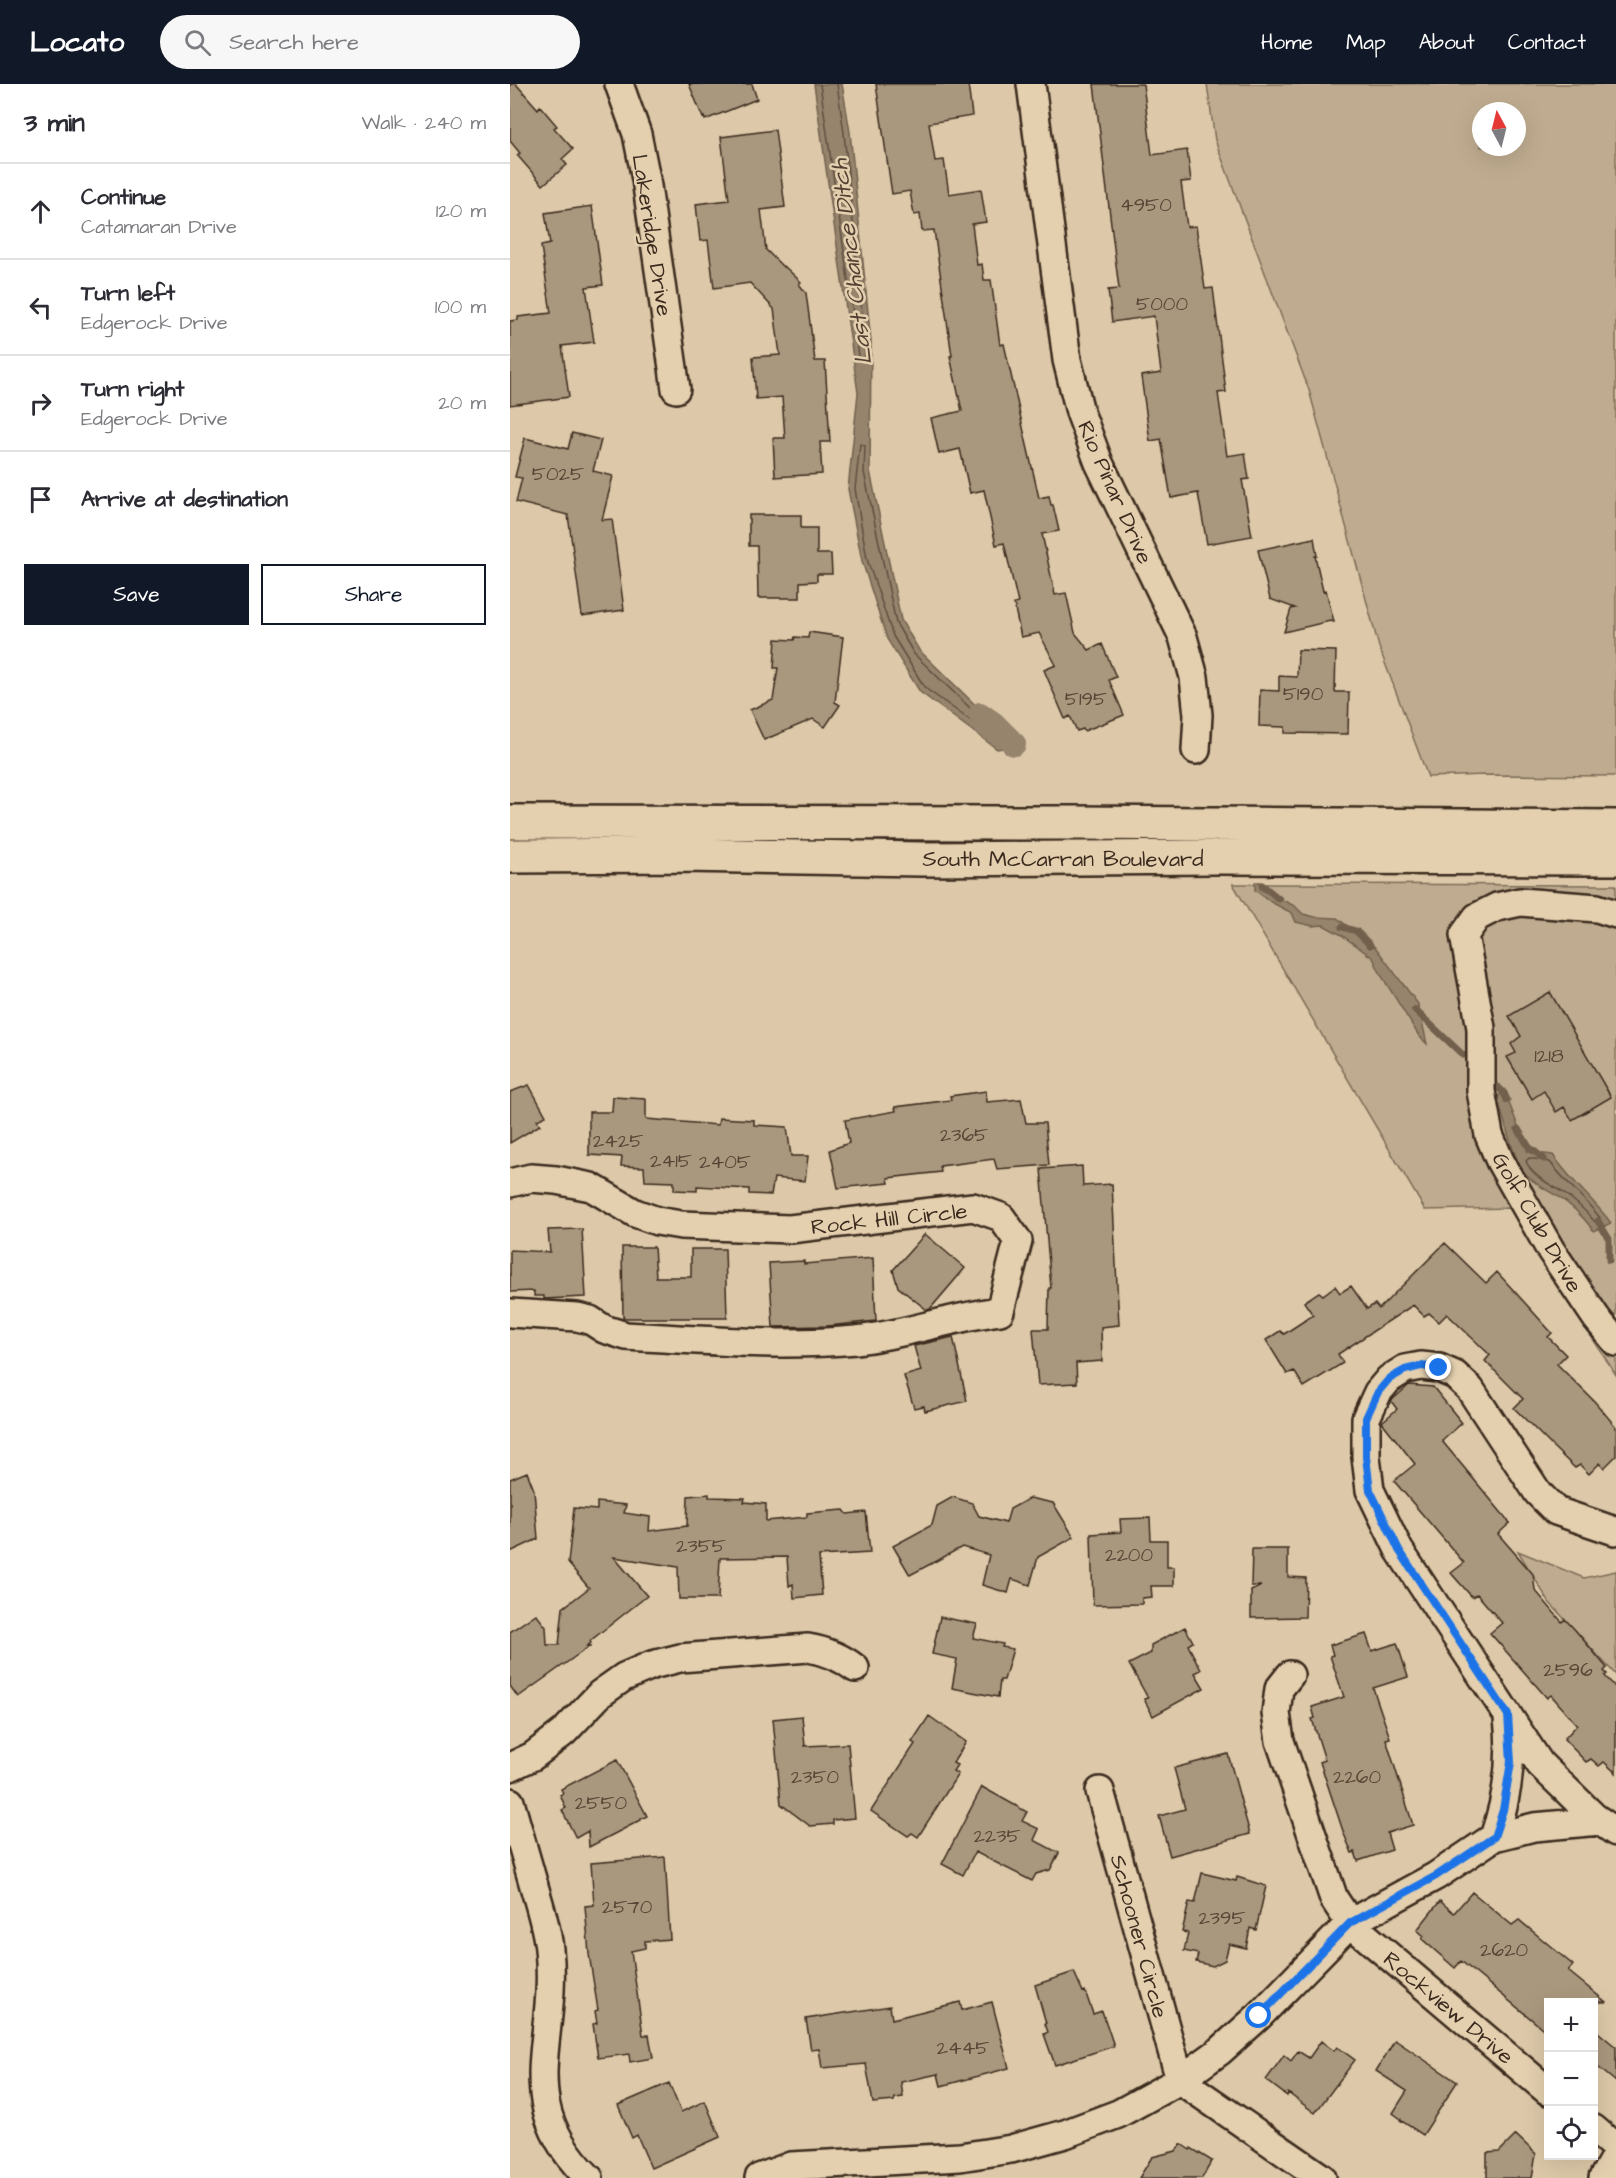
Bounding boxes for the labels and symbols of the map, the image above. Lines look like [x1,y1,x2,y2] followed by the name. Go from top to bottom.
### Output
[1472,102,1526,156] north arrow
[622,152,680,319] street label: Lakeridge Drive
[822,156,881,367] water label: Last Chance Ditch
[1120,191,1172,219] house number: 4950
[1136,290,1188,318] house number: 5000
[1069,416,1160,569] street label: Rio Pinar Drive
[532,460,584,488] house number: 5025
[1283,680,1324,708] house number: 5190
[1065,685,1107,713] house number: 5195
[922,844,1204,875] street label: South McCarran Boulevard
[1534,1042,1564,1070] house number: 1218
[940,1121,988,1149] house number: 2365
[593,1127,643,1155] house number: 2425
[650,1147,692,1175] house number: 2415
[1484,1147,1590,1299] street label: Golf Club Drive
[699,1148,751,1176] house number: 2405
[809,1196,969,1243] street label: Rock Hill Circle
[1425,1354,1451,1380] route end
[676,1532,726,1560] house number: 2355
[1105,1541,1153,1569] house number: 2200
[1543,1656,1593,1684] house number: 2596
[791,1763,840,1791] house number: 2350
[1333,1763,1381,1791] house number: 2260
[575,1789,628,1817] house number: 2550
[973,1822,1021,1850] house number: 2235
[1102,1851,1175,2022] street label: Schooner Circle
[602,1893,653,1921] house number: 2570
[1198,1904,1246,1932] house number: 2395
[1480,1936,1528,1964] house number: 2620
[1376,1944,1520,2072] street label: Rockview Drive
[1245,2002,1271,2028] route start
[937,2034,989,2062] house number: 2445

